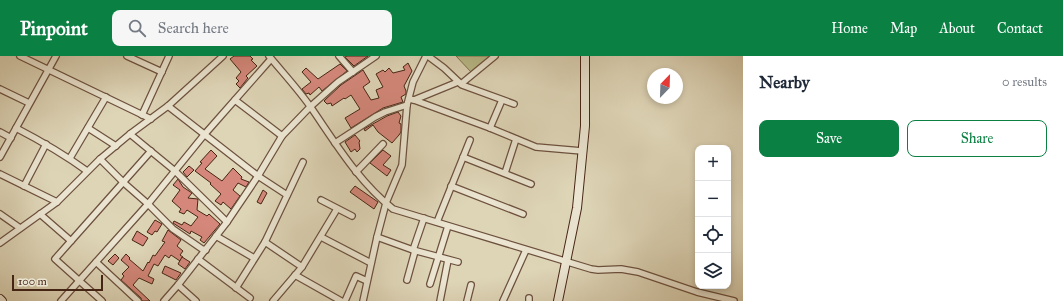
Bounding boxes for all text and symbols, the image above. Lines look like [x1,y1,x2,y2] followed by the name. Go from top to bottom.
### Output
[112,10,392,46] search box
[20,17,88,40] text: Pinpoint
[126,17,148,39] icon: search
[158,19,229,37] text: Search here
[831,20,868,37] text: Home
[890,20,917,37] text: Map
[939,20,975,37] text: About
[997,20,1043,37] text: Contact
[647,68,683,104] north arrow
[759,72,810,93] text: Nearby
[1002,74,1047,90] text: 0 results
[759,120,899,157] button: Save
[907,120,1047,157] button: Share
[695,145,731,289] map controls
[695,145,731,181] button: +
[695,181,731,217] button: −
[695,217,731,253] button: locate
[695,253,731,289] button: layers
[12,273,103,292] scale bar
[18,275,47,288] text: 100 m

